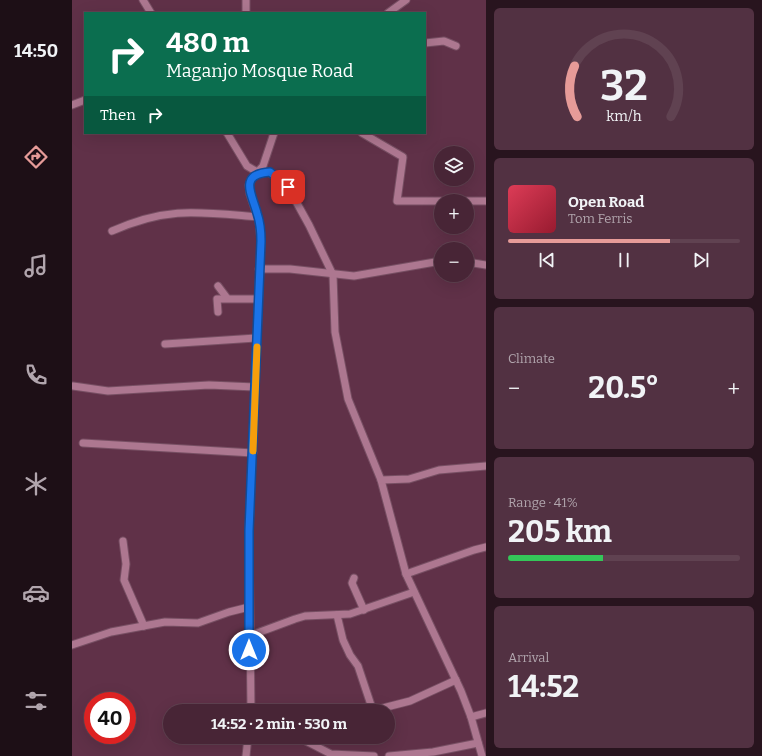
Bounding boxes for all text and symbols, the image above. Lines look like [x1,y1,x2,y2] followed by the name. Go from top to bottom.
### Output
[166,26,249,59] text: 480 m
[100,28,152,80] icon: right
[14,40,58,62] text: 14:50
[166,60,354,82] text: Maganjo Mosque Road
[600,61,648,111] text: 32
[144,104,166,126] icon: right
[100,106,136,124] text: Then
[606,107,642,124] text: km/h
[22,143,50,171] icon: directions
[434,146,474,282] map controls
[434,146,474,186] button: layers
[271,170,305,204] pin
[277,176,299,198] icon: arrive
[568,193,644,211] text: Open Road
[434,194,474,234] button: +
[568,211,632,226] text: Tom Ferris
[434,242,474,282] button: −
[536,249,558,271] icon: previous
[613,249,635,271] icon: pause
[690,249,712,271] icon: next
[22,252,50,280] icon: music
[508,351,555,366] text: Climate
[22,361,50,389] icon: phone
[588,370,659,406] text: 20.5°
[508,375,520,402] text: −
[727,375,740,402] text: +
[22,470,50,498] icon: climate
[508,495,578,510] text: Range · 41%
[508,514,612,550] text: 205 km
[22,579,50,607] icon: car
[228,629,270,671] position arrow
[508,650,549,665] text: Arrival
[508,669,579,705] text: 14:52
[22,687,50,715] icon: filters
[84,692,136,744] speed limit sign: 40
[211,715,347,733] text: 14:52 · 2 min · 530 m

